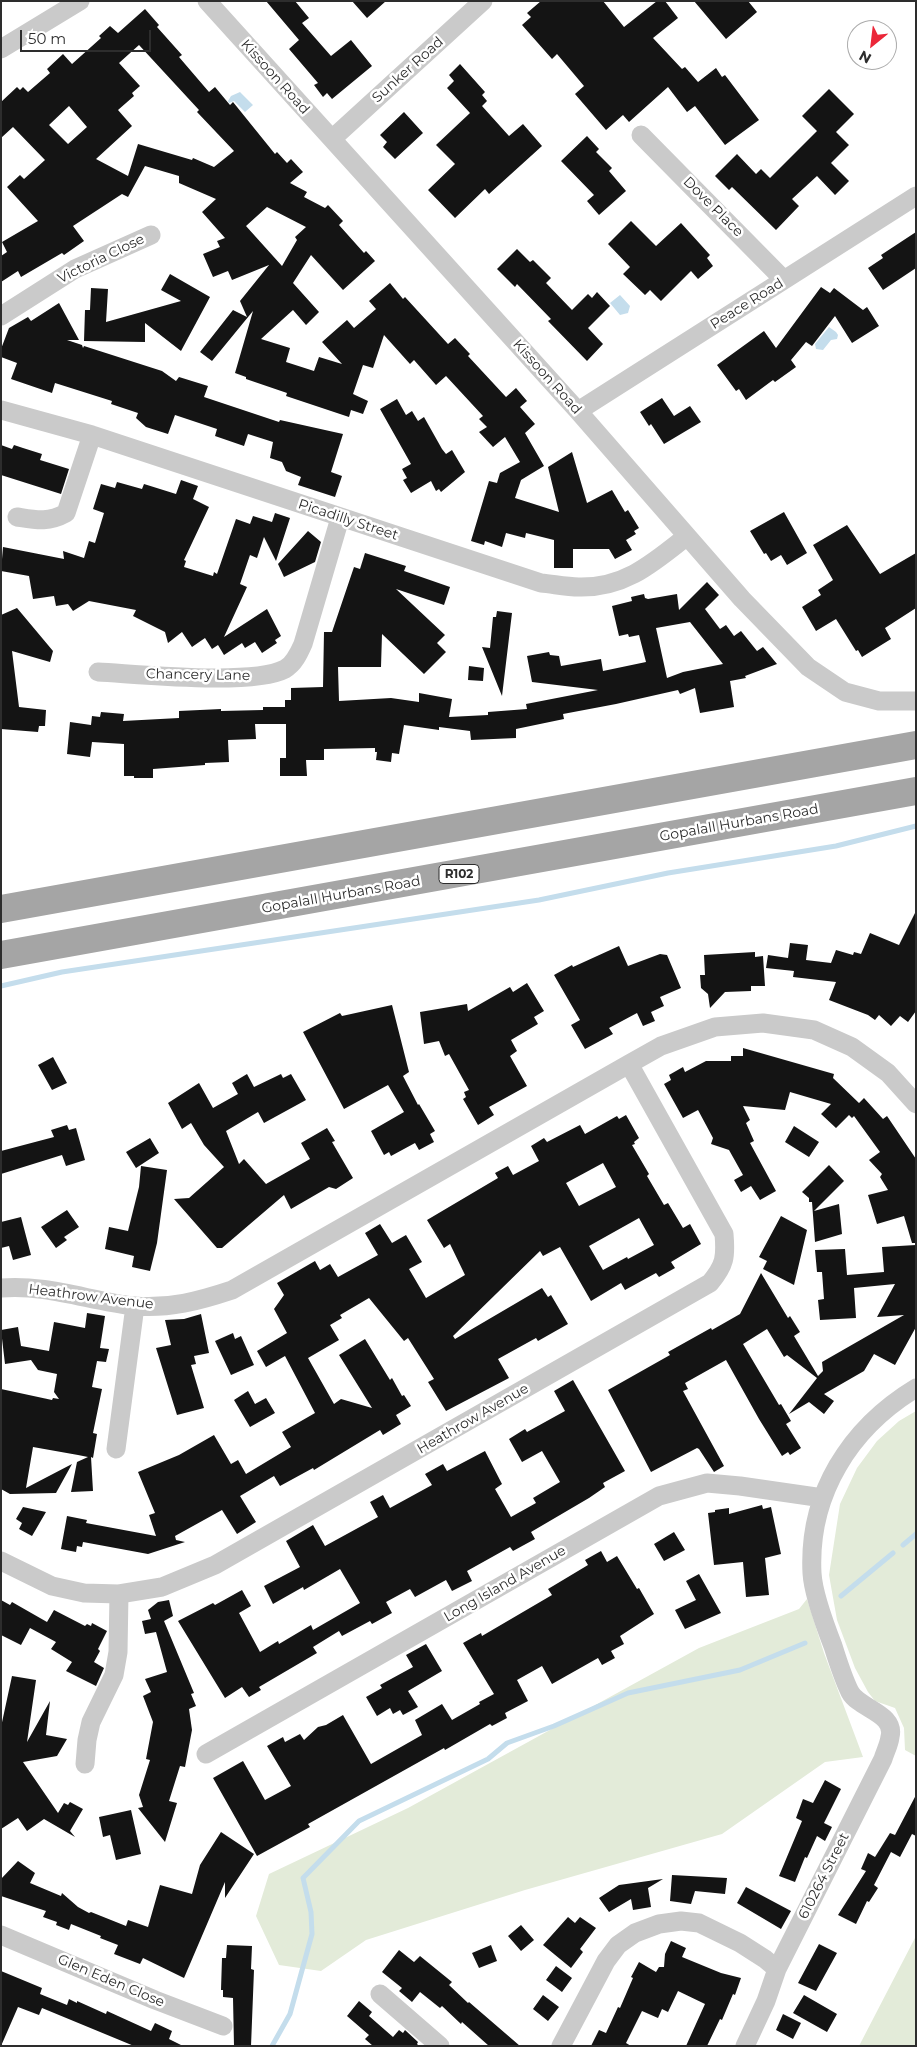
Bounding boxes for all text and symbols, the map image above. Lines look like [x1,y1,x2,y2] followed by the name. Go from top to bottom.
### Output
[22,20,154,52] scale bar
[847,20,897,70] north arrow
[28,29,66,48] text: 50 m
[369,34,447,106] street label: Sunker Road
[237,36,313,118] street label: Kissoon Road
[856,47,875,68] text: N
[680,174,746,240] street label: Dove Place
[55,231,147,287] street label: Victoria Close
[707,275,787,333] street label: Peace Road
[509,336,585,418] street label: Kissoon Road
[296,496,400,544] street label: Picadilly Street
[146,666,250,684] street label: Chancery Lane
[658,801,820,845] street label: Gopalall Hurbans Road
[439,864,479,884] road number: R102
[260,873,422,917] street label: Gopalall Hurbans Road
[28,1281,154,1313] street label: Heathrow Avenue
[414,1380,532,1458] street label: Heathrow Avenue
[441,1542,569,1626] street label: Long Island Avenue
[795,1830,853,1922] street label: 610264 Street
[55,1951,167,2011] street label: Glen Eden Close

